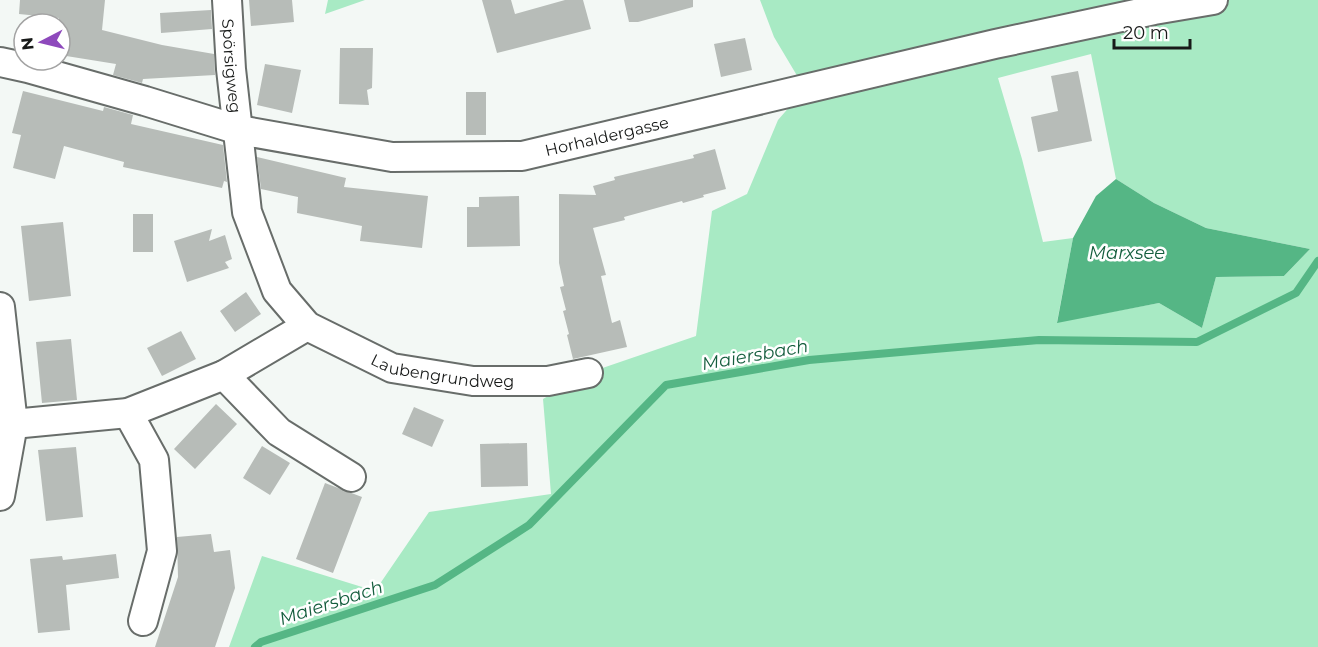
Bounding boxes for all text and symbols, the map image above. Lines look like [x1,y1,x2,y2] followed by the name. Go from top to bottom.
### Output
[12,12,72,72] north arrow
[1114,12,1190,50] scale bar
[219,18,245,114] street label: Spörsigweg
[1123,22,1169,44] text: 20 m
[17,36,38,51] text: N
[543,112,670,160] street label: Horhaldergasse
[1089,242,1165,264] water label: Marxsee
[700,335,810,375] water label: Maiersbach
[368,350,514,391] street label: Laubengrundweg
[276,576,386,630] water label: Maiersbach

